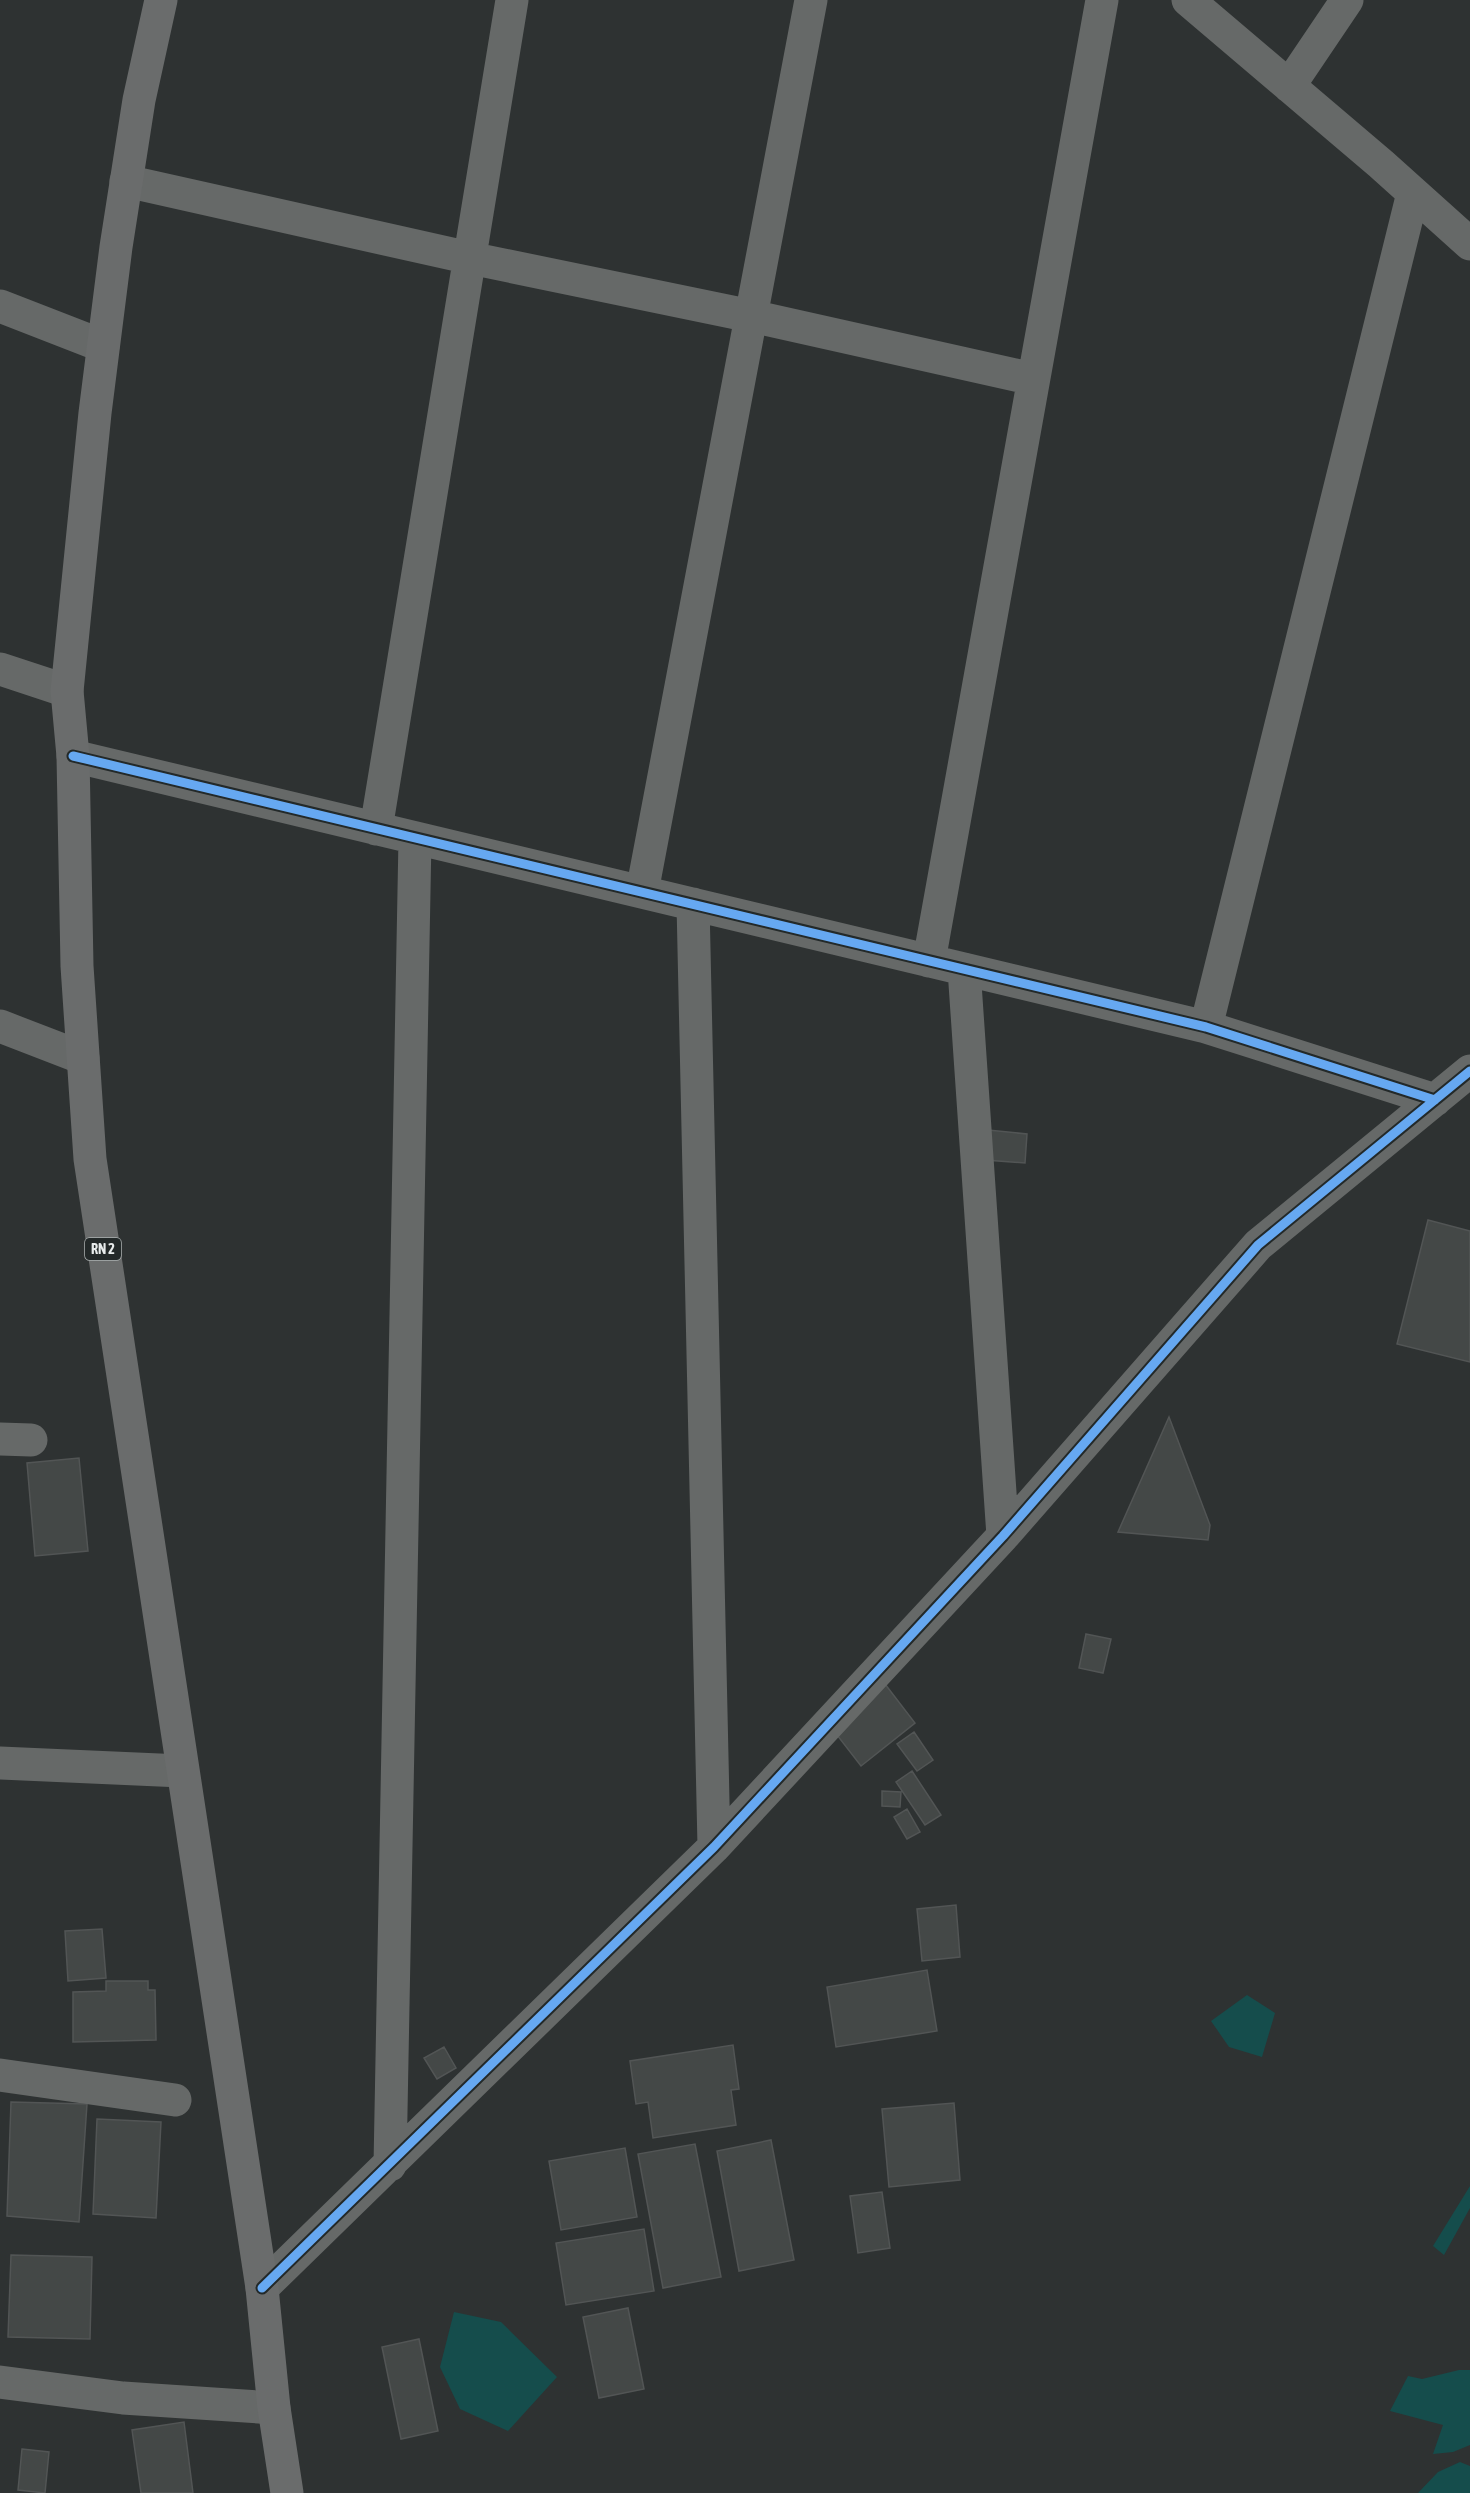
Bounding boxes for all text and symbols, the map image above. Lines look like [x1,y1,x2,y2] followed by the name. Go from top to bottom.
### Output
[85,1238,121,1260] road number: RN 2

